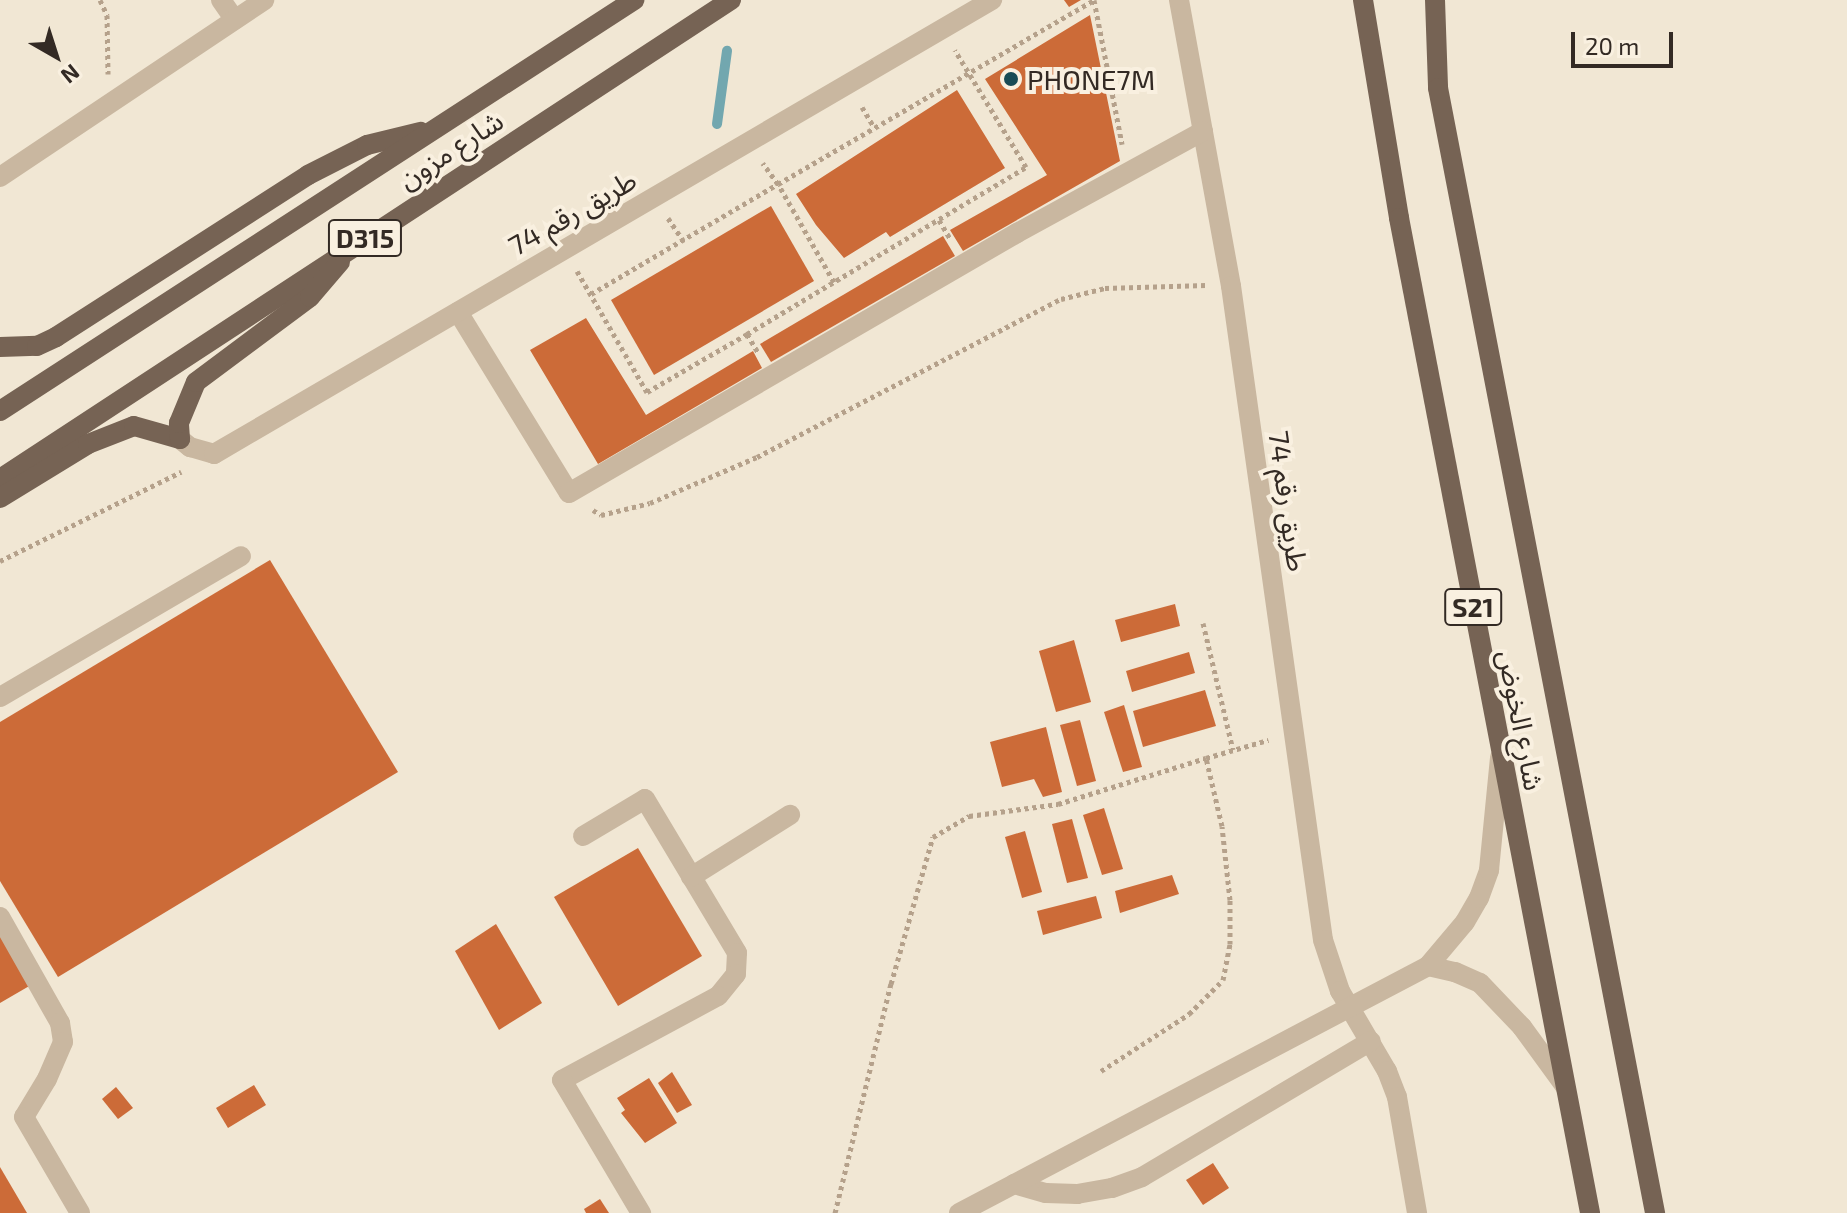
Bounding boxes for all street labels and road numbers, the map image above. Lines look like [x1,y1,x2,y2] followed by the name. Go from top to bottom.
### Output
[391,103,509,195] street label: شارع مزون
[502,162,642,262] street label: طريق رقم 74
[327,216,403,260] road number: D315
[1262,428,1316,574] street label: طريق رقم 74
[1443,585,1503,629] road number: S21
[1492,647,1552,793] street label: شارع الخوض

